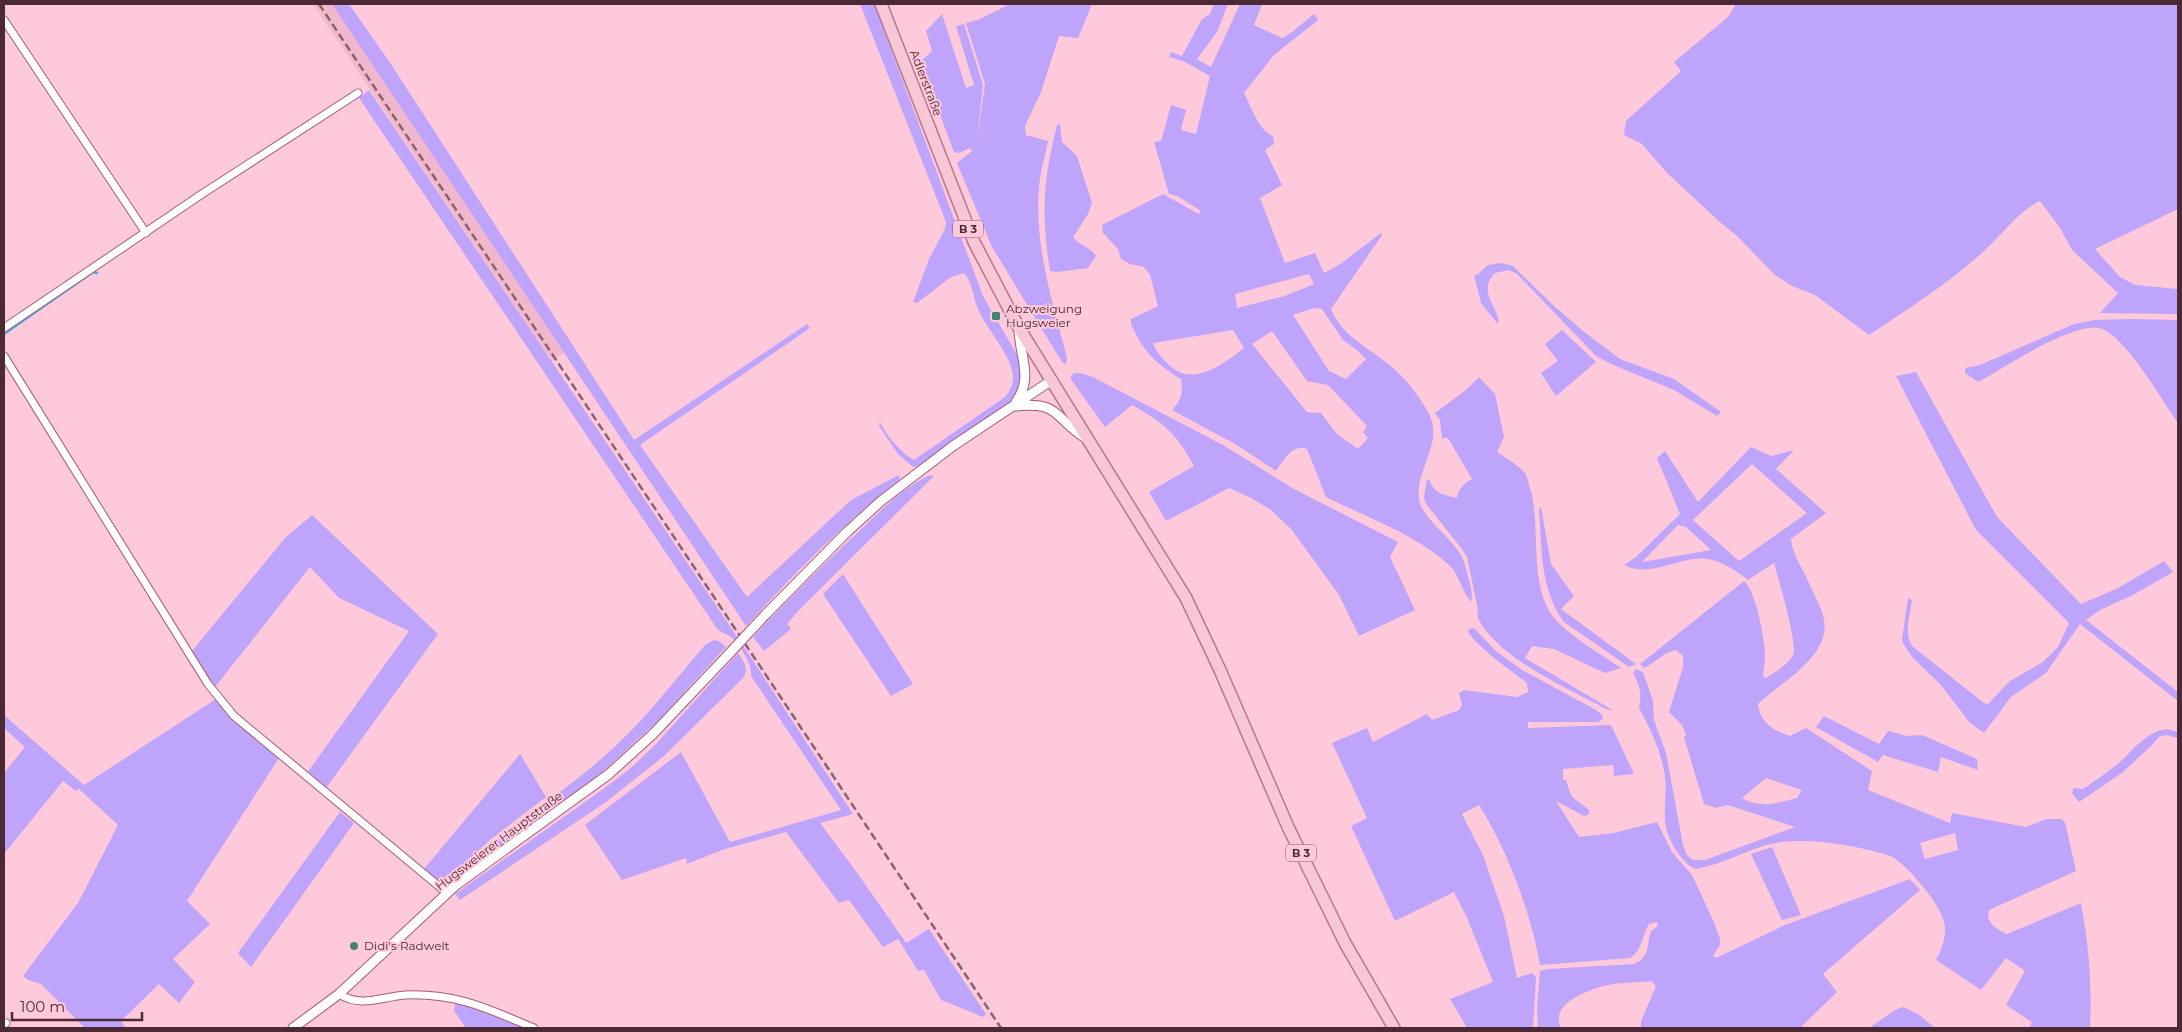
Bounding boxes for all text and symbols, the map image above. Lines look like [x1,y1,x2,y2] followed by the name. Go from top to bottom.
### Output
[907,48,946,118] street label: Adlerstraße
[953,220,983,238] road number: B 3
[1006,301,1082,330] place label: Abzweigung Hugsweier
[990,310,1002,322] marker: Abzweigung Hugsweier
[432,788,565,893] street label: Hugsweierer Hauptstraße
[1286,844,1316,861] road number: B 3
[364,938,450,953] place label: Didi's Radwelt
[348,940,360,952] marker: Didi's Radwelt
[12,990,142,1022] scale bar
[20,997,65,1016] text: 100 m

